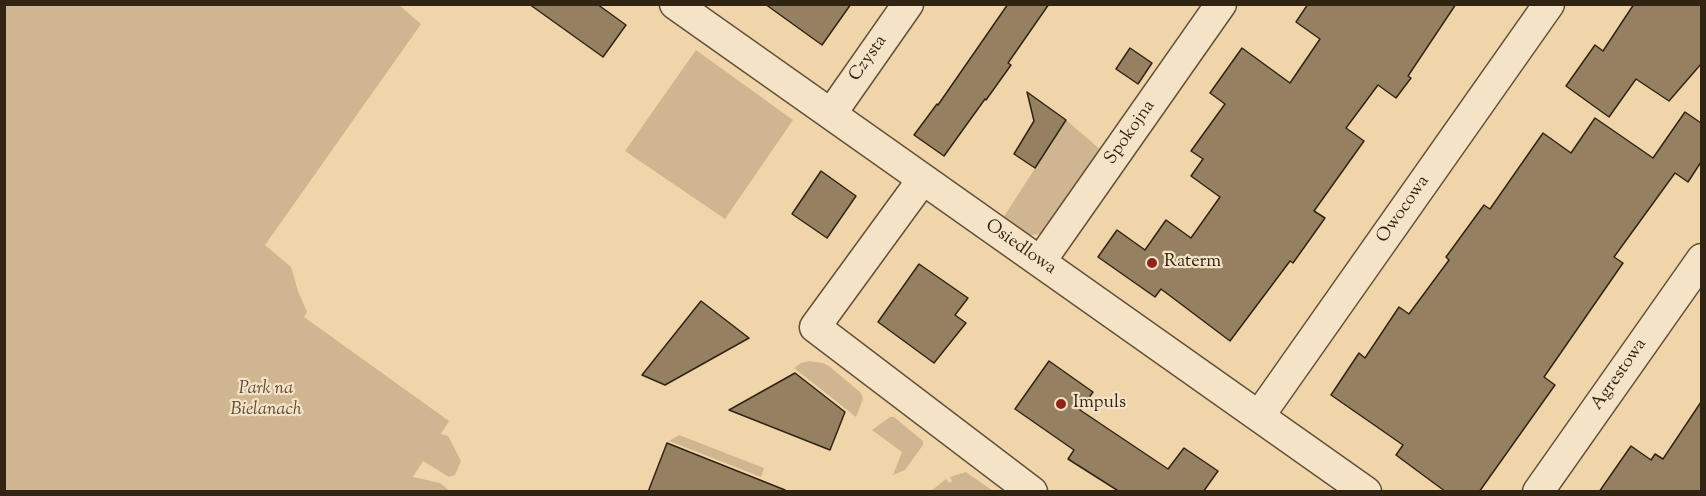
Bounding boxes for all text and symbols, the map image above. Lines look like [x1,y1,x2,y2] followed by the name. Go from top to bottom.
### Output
[845,32,893,86] street label: Czysta
[1101,97,1161,169] street label: Spokojna
[1373,172,1435,248] street label: Owocowa
[980,216,1060,280] street label: Osiedlowa
[1164,252,1221,274] place label: Raterm
[1145,256,1159,270] marker: Raterm
[1587,335,1653,415] street label: Agrestowa
[230,379,302,422] park label: Park na Bielanach
[1073,393,1126,415] place label: Impuls
[1054,397,1068,411] marker: Impuls

